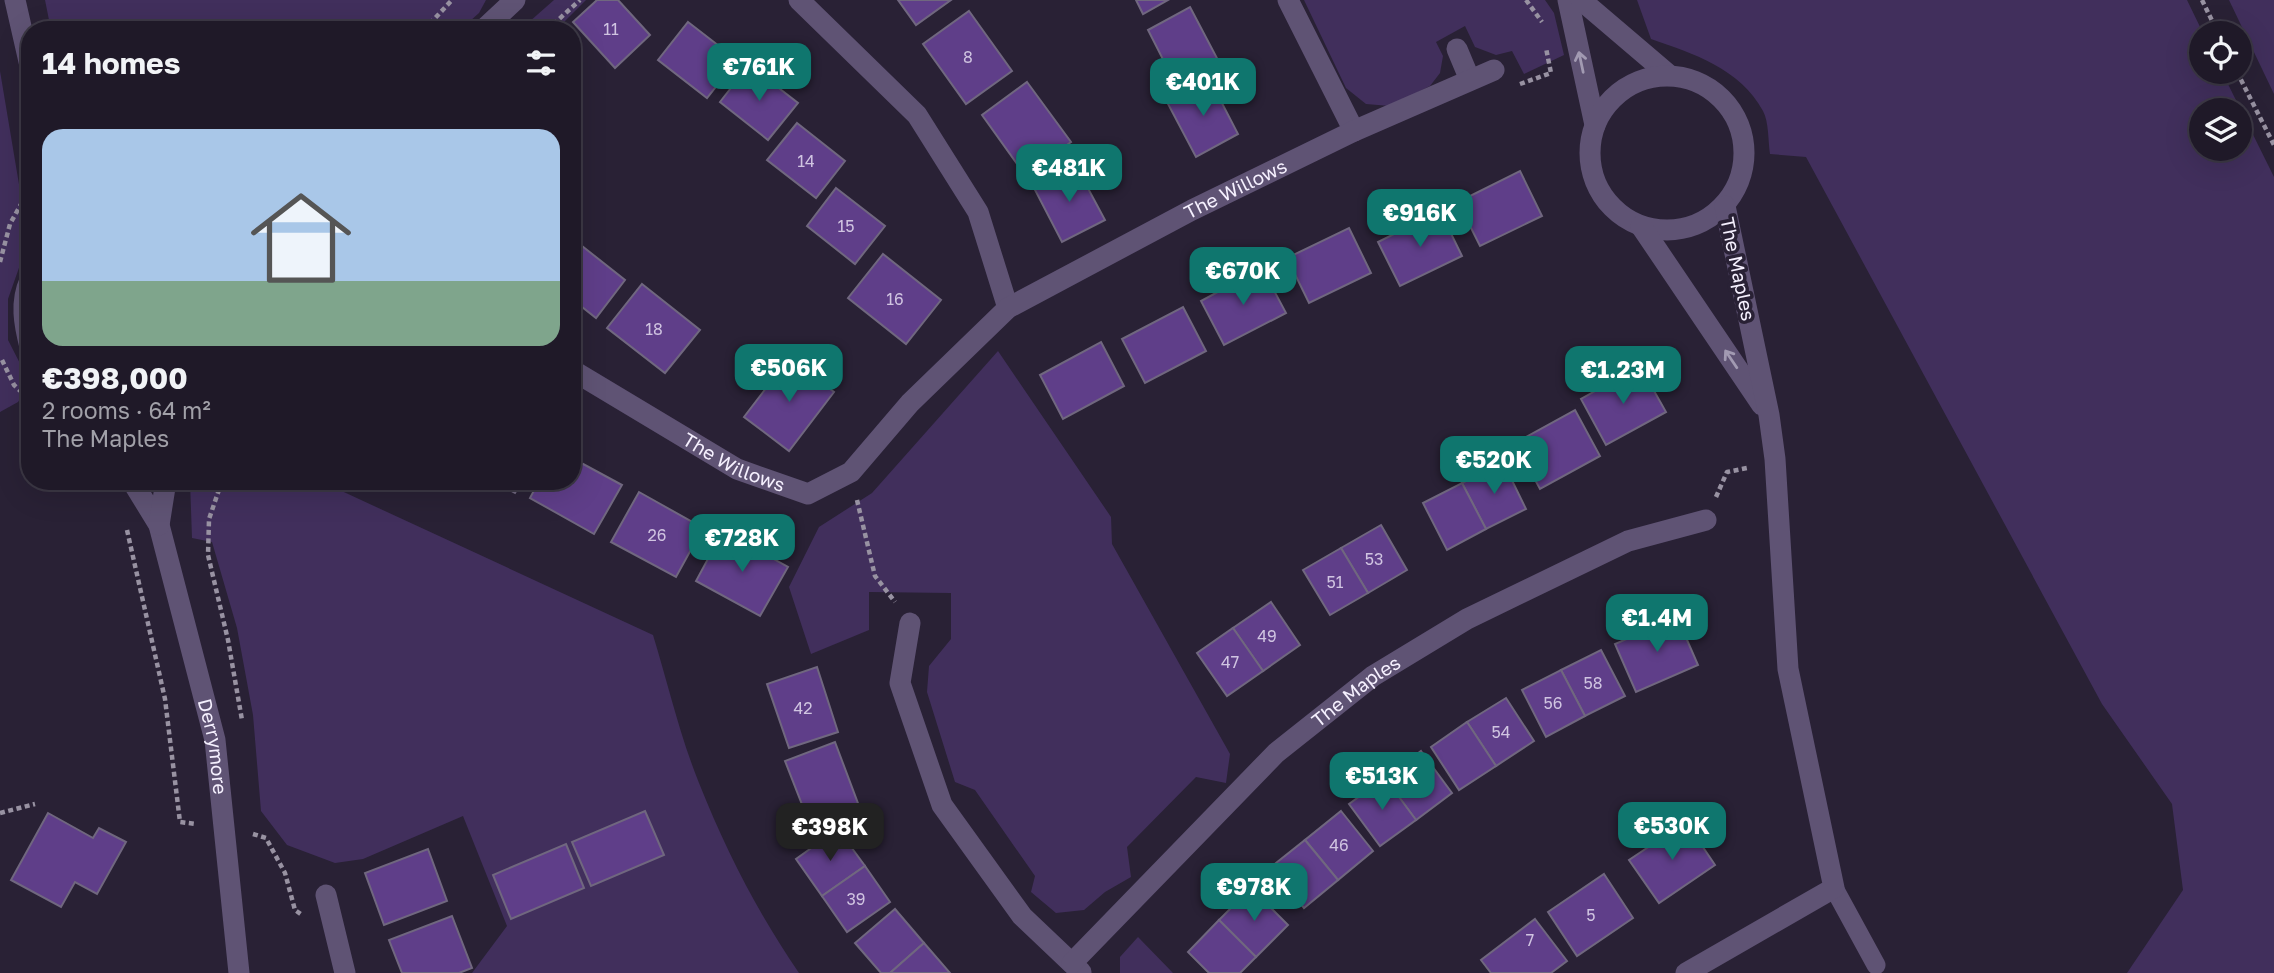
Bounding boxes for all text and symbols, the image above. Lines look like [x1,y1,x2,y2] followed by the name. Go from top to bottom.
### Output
[603,19,619,39] house number: 11
[2189,21,2252,161] map controls
[2189,21,2252,84] button: locate
[710,43,808,103] pin: €761K
[522,44,560,82] icon: filters
[42,45,181,81] text: 14 homes
[963,47,973,67] house number: 8
[1574,51,1588,74] one-way arrow
[723,52,795,80] text: €761K
[1154,58,1252,118] pin: €401K
[1166,67,1240,95] text: €401K
[2189,98,2252,161] button: layers
[1020,144,1118,204] pin: €481K
[797,151,815,171] house number: 14
[1032,153,1106,181] text: €481K
[1180,154,1290,223] street label: The Willows
[238,175,364,301] icon: home
[1371,190,1469,249] pin: €916K
[1383,198,1457,226] text: €916K
[1716,215,1761,323] street label: The Maples
[837,216,855,236] house number: 15
[1194,247,1292,307] pin: €670K
[1206,256,1280,284] text: €670K
[886,289,904,309] house number: 16
[645,319,663,339] house number: 18
[740,344,838,404] pin: €506K
[1566,346,1680,406] pin: €1.23M
[1724,349,1738,369] one-way arrow
[751,353,827,381] text: €506K
[1581,355,1665,383] text: €1.23M
[42,360,188,396] text: €398,000
[42,396,211,424] text: 2 rooms · 64 m²
[42,424,169,452] text: The Maples
[679,427,788,496] street label: The Willows
[1445,436,1543,496] pin: €520K
[1456,445,1532,473] text: €520K
[693,514,791,574] pin: €728K
[705,523,779,551] text: €728K
[648,525,666,545] house number: 26
[1365,549,1383,569] house number: 53
[1326,572,1344,592] house number: 51
[1608,594,1706,654] pin: €1.4M
[1622,603,1692,631] text: €1.4M
[1257,626,1277,646] house number: 49
[1307,650,1404,731] street label: The Maples
[1221,652,1239,672] house number: 47
[1583,673,1603,693] house number: 58
[1544,693,1562,713] house number: 56
[194,696,233,795] street label: Derrymore
[793,698,813,718] house number: 42
[1491,722,1511,742] house number: 54
[1333,752,1431,812] pin: €513K
[1346,761,1418,789] text: €513K
[1623,802,1721,862] pin: €530K
[781,804,879,863] pin: €398K
[1634,811,1710,839] text: €530K
[792,812,868,840] text: €398K
[1329,835,1349,855] house number: 46
[1205,864,1303,923] pin: €978K
[1217,872,1291,900] text: €978K
[846,889,866,909] house number: 39
[1586,905,1596,925] house number: 5
[1526,930,1534,950] house number: 7

